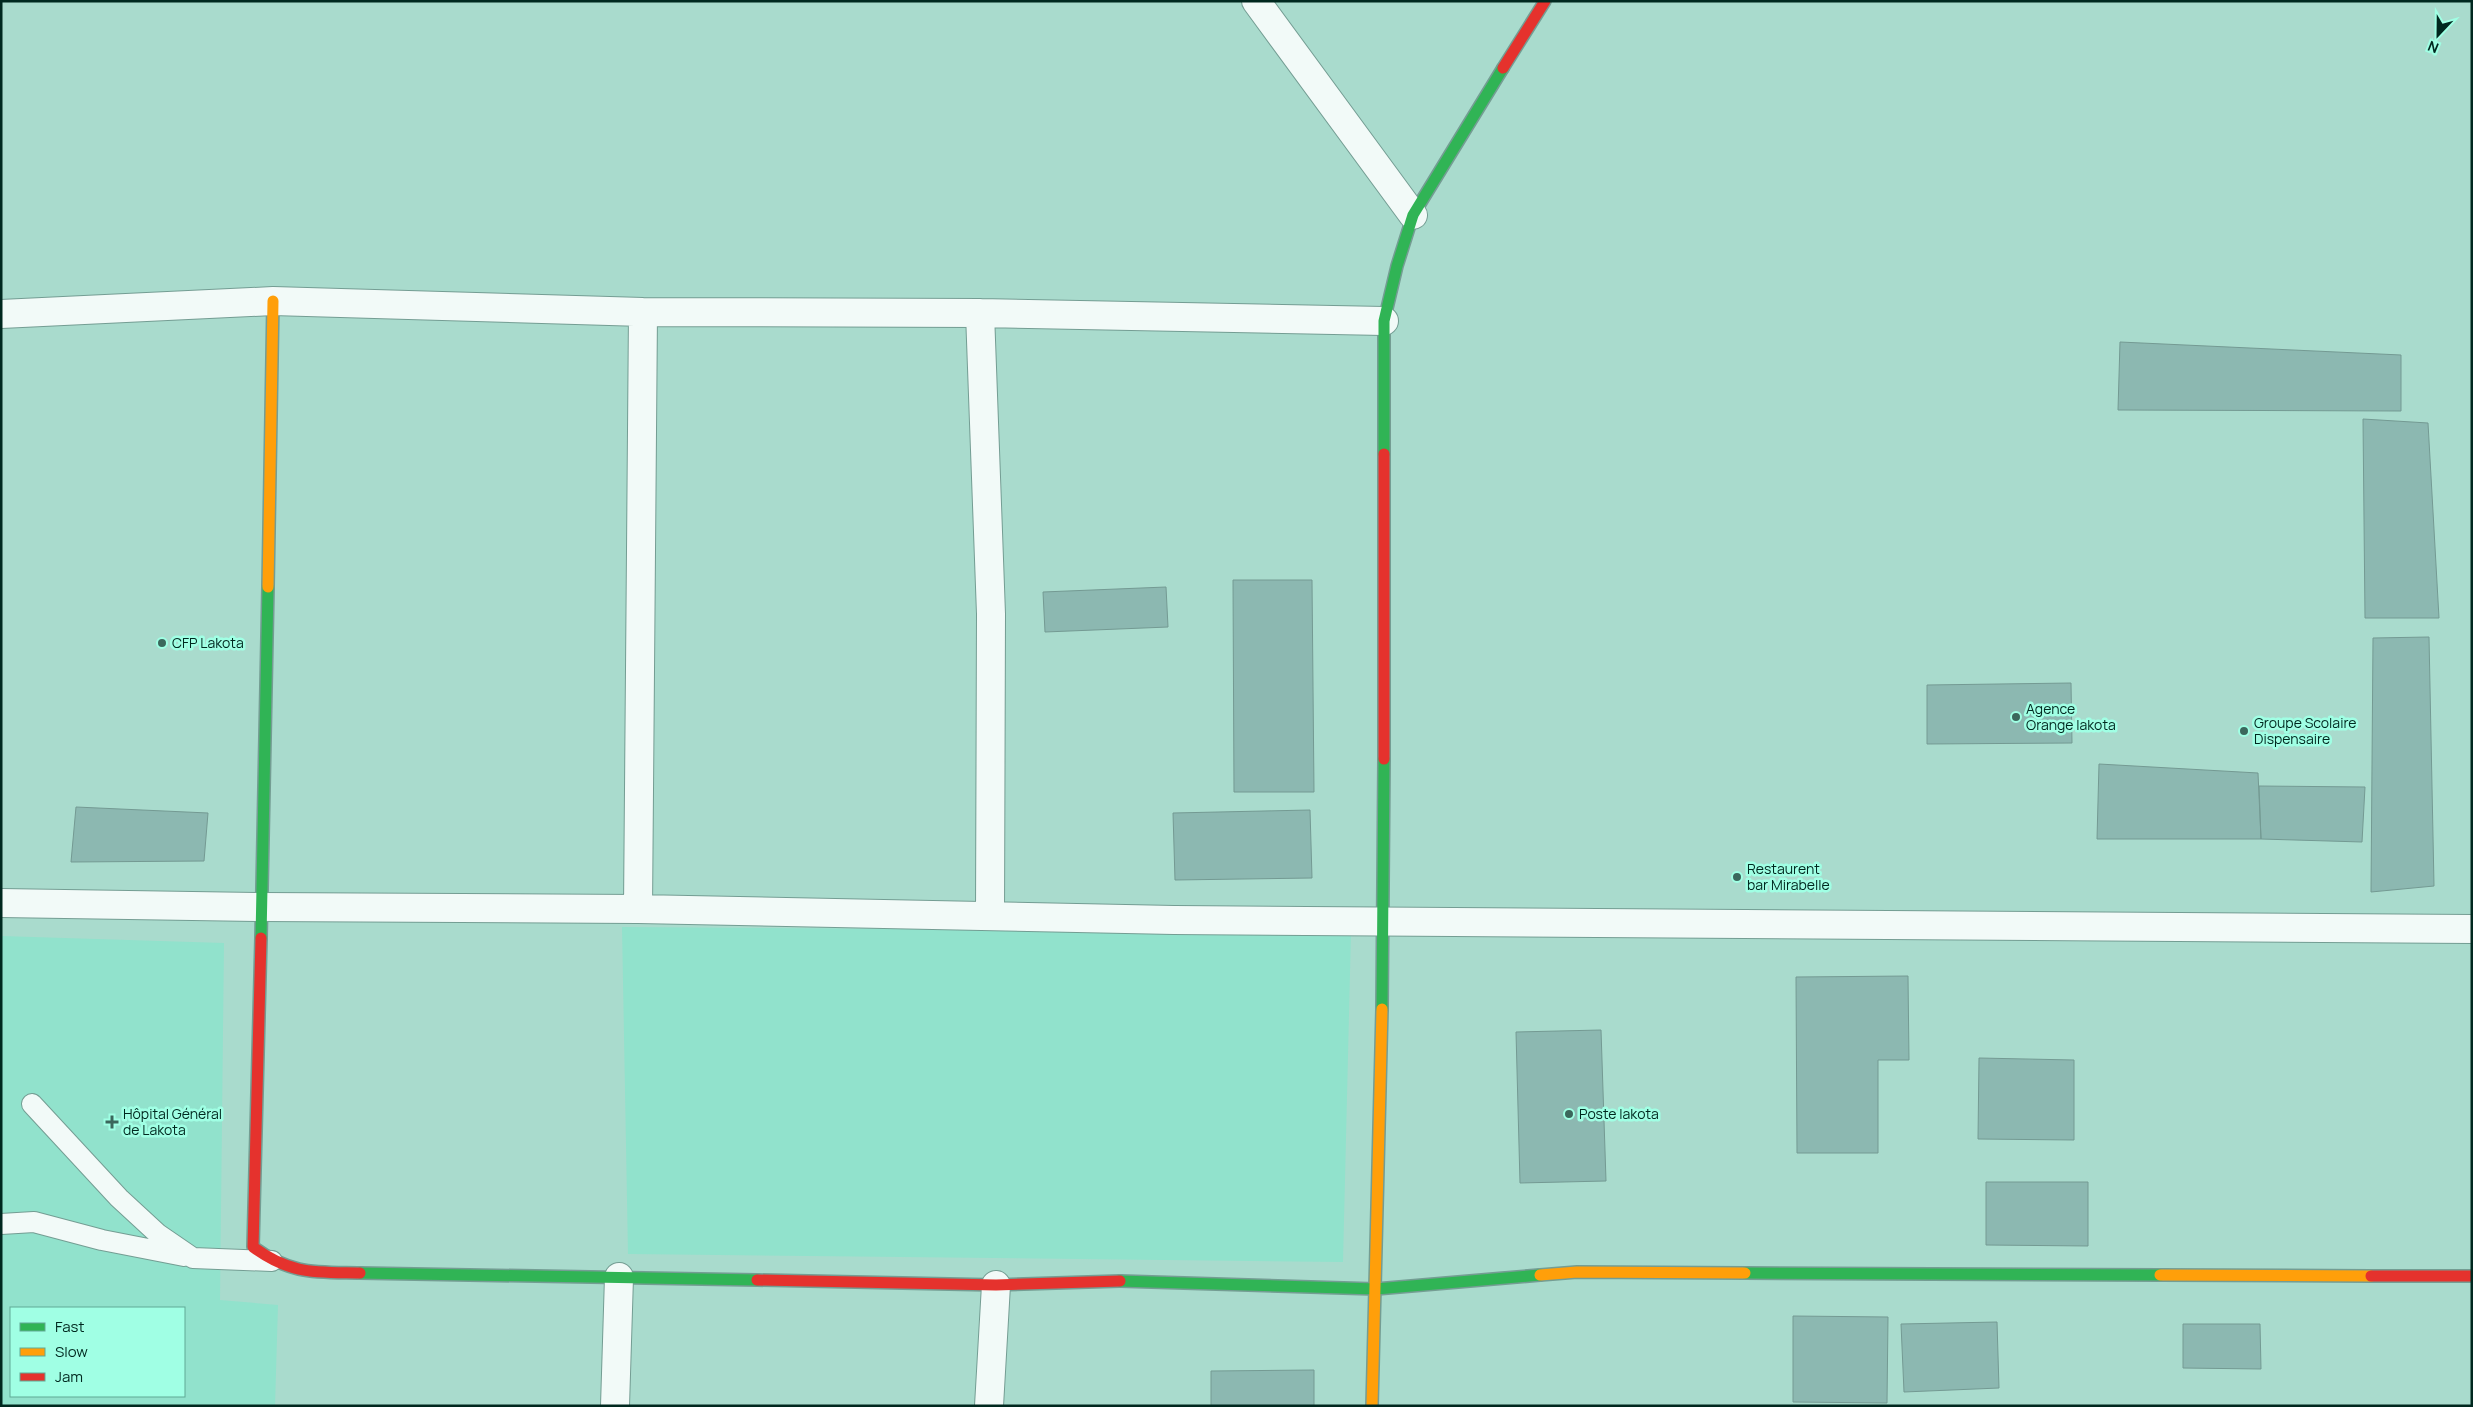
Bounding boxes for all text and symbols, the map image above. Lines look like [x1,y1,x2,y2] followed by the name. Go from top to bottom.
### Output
[2413,10,2463,60] north arrow
[2425,37,2441,58] text: N
[172,633,244,652] place label: CFP Lakota
[156,637,168,649] marker: CFP Lakota
[2026,699,2116,734] place label: Agence Orange lakota
[2010,711,2022,723] marker: Agence Orange lakota
[2254,713,2357,748] place label: Groupe Scolaire Dispensaire
[2238,725,2250,737] marker: Groupe Scolaire Dispensaire
[1747,859,1830,894] place label: Restaurent bar Mirabelle
[1731,871,1743,883] marker: Restaurent bar Mirabelle
[123,1104,222,1139] place label: Hôpital Général de Lakota
[1579,1104,1659,1123] place label: Poste lakota
[1563,1108,1575,1120] marker: Poste lakota
[105,1115,119,1129] marker: Hôpital Général de Lakota
[10,1307,185,1397] legend
[55,1316,84,1337] text: Fast
[55,1341,88,1362] text: Slow
[55,1366,83,1387] text: Jam

